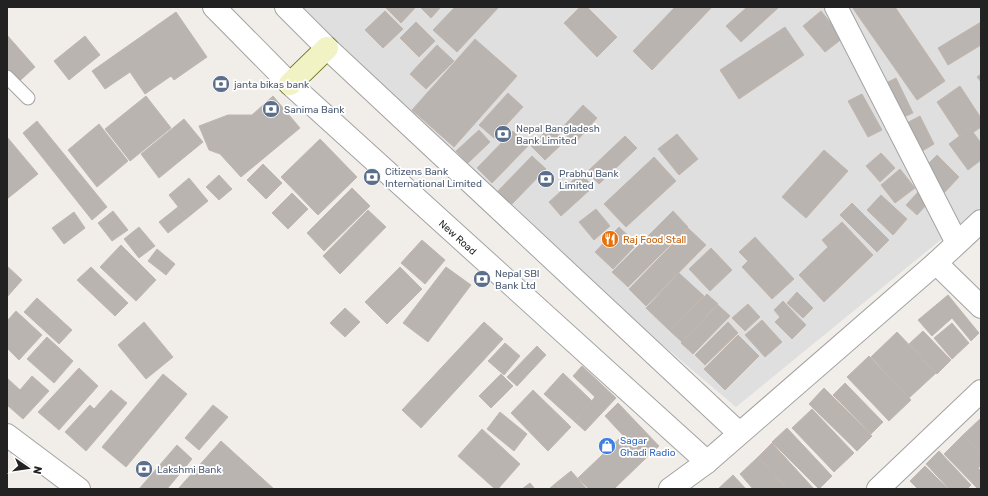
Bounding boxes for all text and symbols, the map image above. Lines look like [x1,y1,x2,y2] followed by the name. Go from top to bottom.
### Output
[211,74,231,94] bank icon: janta bikas bank
[233,79,310,91] place label: janta bikas bank
[261,99,281,119] bank icon: Sanima Bank
[284,104,345,116] place label: Sanima Bank
[516,123,600,147] place label: Nepal Bangladesh Bank Limited
[493,124,513,144] bank icon: Nepal Bangladesh Bank Limited
[385,166,482,190] place label: Citizens Bank International Limited
[362,167,382,187] bank icon: Citizens Bank International Limited
[559,168,619,192] place label: Prabhu Bank Limited
[536,169,556,189] bank icon: Prabhu Bank Limited
[436,218,479,258] street label: New Road
[600,229,620,249] restaurant icon: Raj Food Stall
[623,234,686,246] place label: Raj Food Stall
[495,268,540,292] place label: Nepal SBI Bank Ltd
[472,269,492,289] bank icon: Nepal SBI Bank Ltd
[620,435,676,459] place label: Sagar Ghadi Radio
[597,436,617,456] shop icon: Sagar Ghadi Radio
[8,448,48,488] north arrow
[134,459,154,479] bank icon: Lakshmi Bank
[157,464,222,476] place label: Lakshmi Bank
[30,465,44,476] text: N

